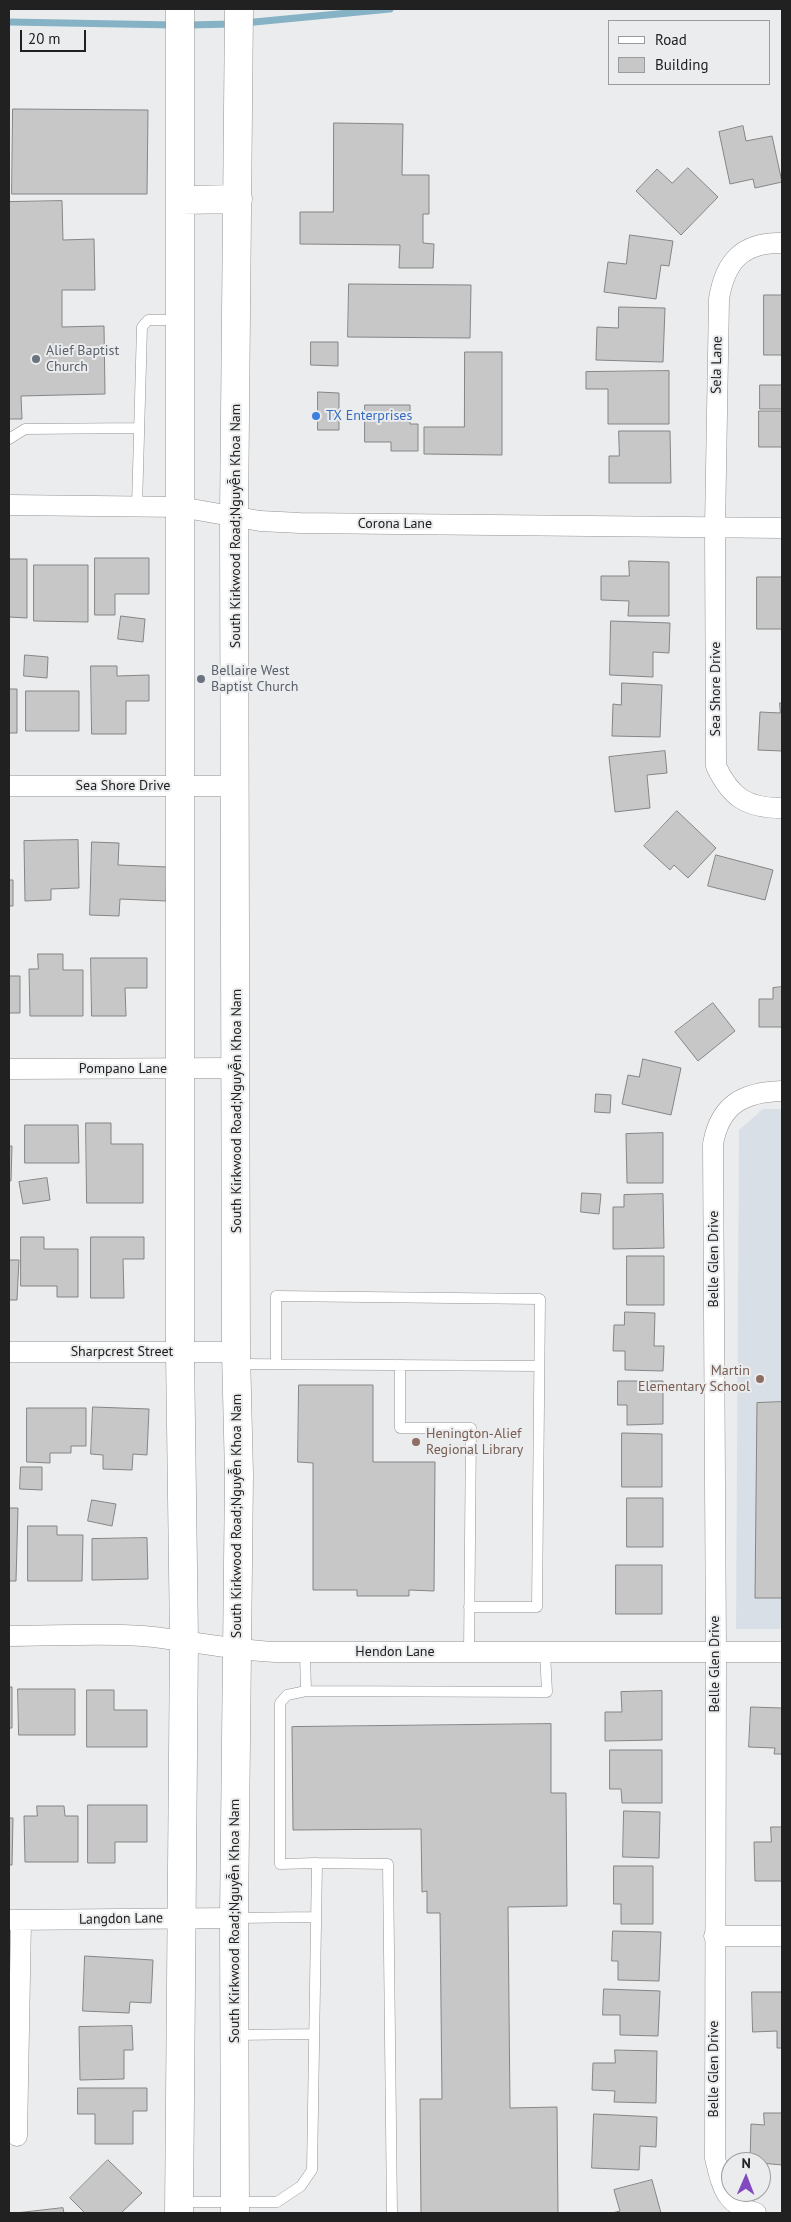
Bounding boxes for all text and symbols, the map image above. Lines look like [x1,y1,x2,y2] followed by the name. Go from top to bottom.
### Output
[22,20,89,52] scale bar
[608,20,771,85] legend
[28,29,61,48] text: 20 m
[655,30,687,49] text: Road
[655,55,709,74] text: Building
[708,336,726,394] street label: Sela Lane
[46,343,119,376] place label: Alief Baptist Church
[30,353,42,365] marker: Alief Baptist Church
[228,404,244,648] street label: South Kirkwood Road;Nguyễn Khoa Nam
[326,408,412,424] place label: TX Enterprises
[310,410,322,422] marker: TX Enterprises
[358,516,432,532] street label: Corona Lane
[708,642,724,736] street label: Sea Shore Drive
[211,663,298,696] place label: Bellaire West Baptist Church
[195,673,207,685] marker: Bellaire West Baptist Church
[76,778,170,794] street label: Sea Shore Drive
[229,989,245,1233] street label: South Kirkwood Road;Nguyễn Khoa Nam
[79,1061,167,1077] street label: Pompano Lane
[706,1211,722,1307] street label: Belle Glen Drive
[71,1344,173,1360] street label: Sharpcrest Street
[638,1363,750,1395] place label: Martin Elementary School
[754,1373,766,1385] marker: Martin Elementary School
[229,1394,245,1638] street label: South Kirkwood Road;Nguyễn Khoa Nam
[426,1426,523,1458] place label: Henington-Alief Regional Library
[410,1436,422,1448] marker: Henington-Alief Regional Library
[707,1616,723,1712] street label: Belle Glen Drive
[355,1644,435,1660] street label: Hendon Lane
[227,1799,243,2043] street label: South Kirkwood Road;Nguyễn Khoa Nam
[79,1910,163,1928] street label: Langdon Lane
[706,2021,722,2117] street label: Belle Glen Drive
[721,2152,771,2202] north arrow
[741,2154,751,2172] text: N

